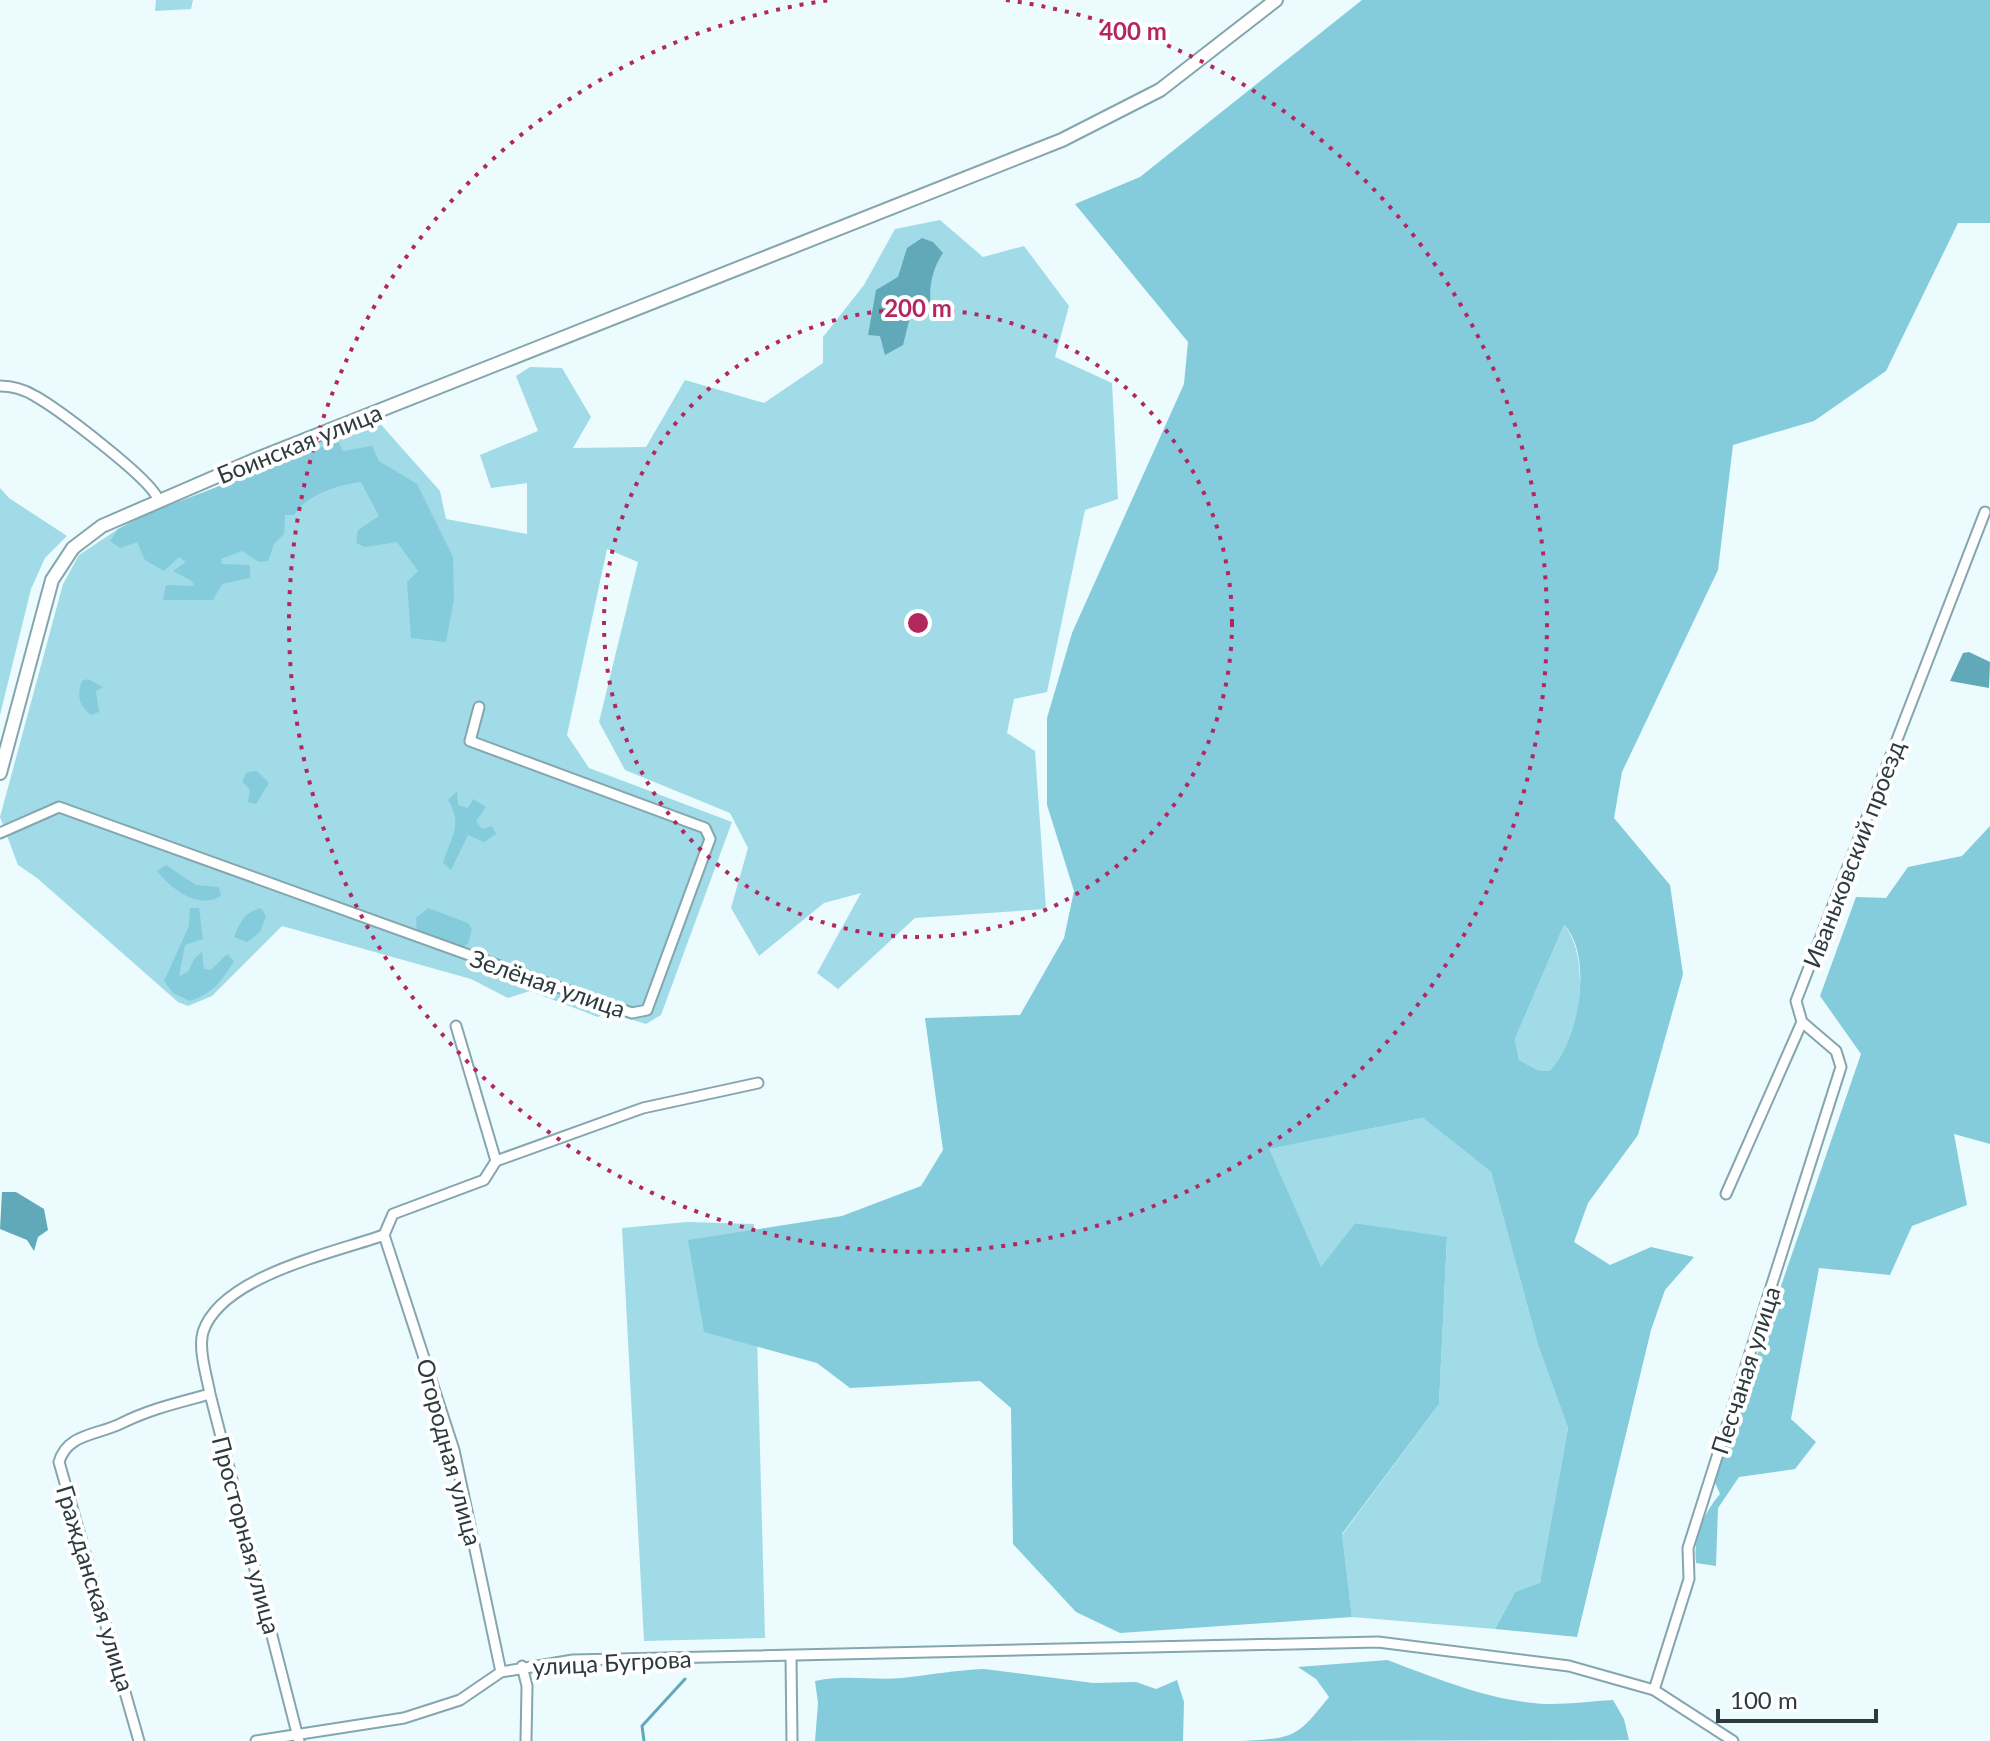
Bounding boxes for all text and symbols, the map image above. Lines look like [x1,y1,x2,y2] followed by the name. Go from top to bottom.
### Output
[1099,16,1167,45] text: 400 m
[884,293,952,322] text: 200 m
[212,397,386,489] street label: Боинская улица
[904,609,932,637] centre of rings
[1796,736,1910,972] street label: Иваньковский проезд
[467,943,629,1023] street label: Зелёная улица
[1704,1282,1786,1458] street label: Песчаная улица
[411,1355,489,1549] street label: Огородная улица
[207,1433,287,1637] street label: Просторная улица
[51,1481,141,1695] street label: Гражданская улица
[532,1643,692,1681] street label: улица Бугрова
[1718,1673,1876,1723] scale bar
[1730,1685,1798,1714] text: 100 m

